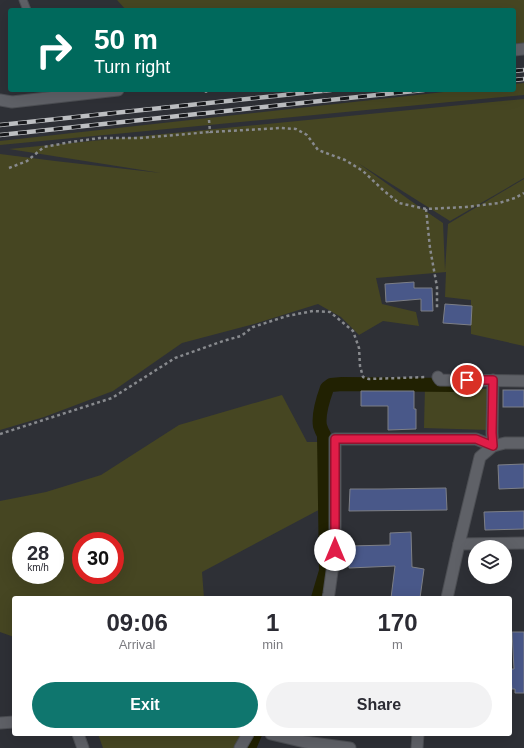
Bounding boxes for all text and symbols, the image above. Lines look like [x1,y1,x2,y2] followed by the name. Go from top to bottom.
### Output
[28,24,80,76] icon: right
[94,24,158,55] text: 50 m
[94,57,170,77] text: Turn right
[450,363,484,397] pin
[456,369,478,391] icon: arrive
[314,529,356,571] position arrow
[72,532,124,584] speed limit sign: 30
[468,540,512,584] map controls
[468,540,512,584] button: layers
[27,542,49,564] text: 28
[27,562,49,573] text: km/h
[106,609,168,636] text: 09:06
[266,609,279,636] text: 1
[378,609,418,636] text: 170
[119,637,156,652] text: Arrival
[262,637,283,652] text: min
[392,637,403,652] text: m
[32,682,258,728] button: Exit
[266,682,492,728] button: Share

